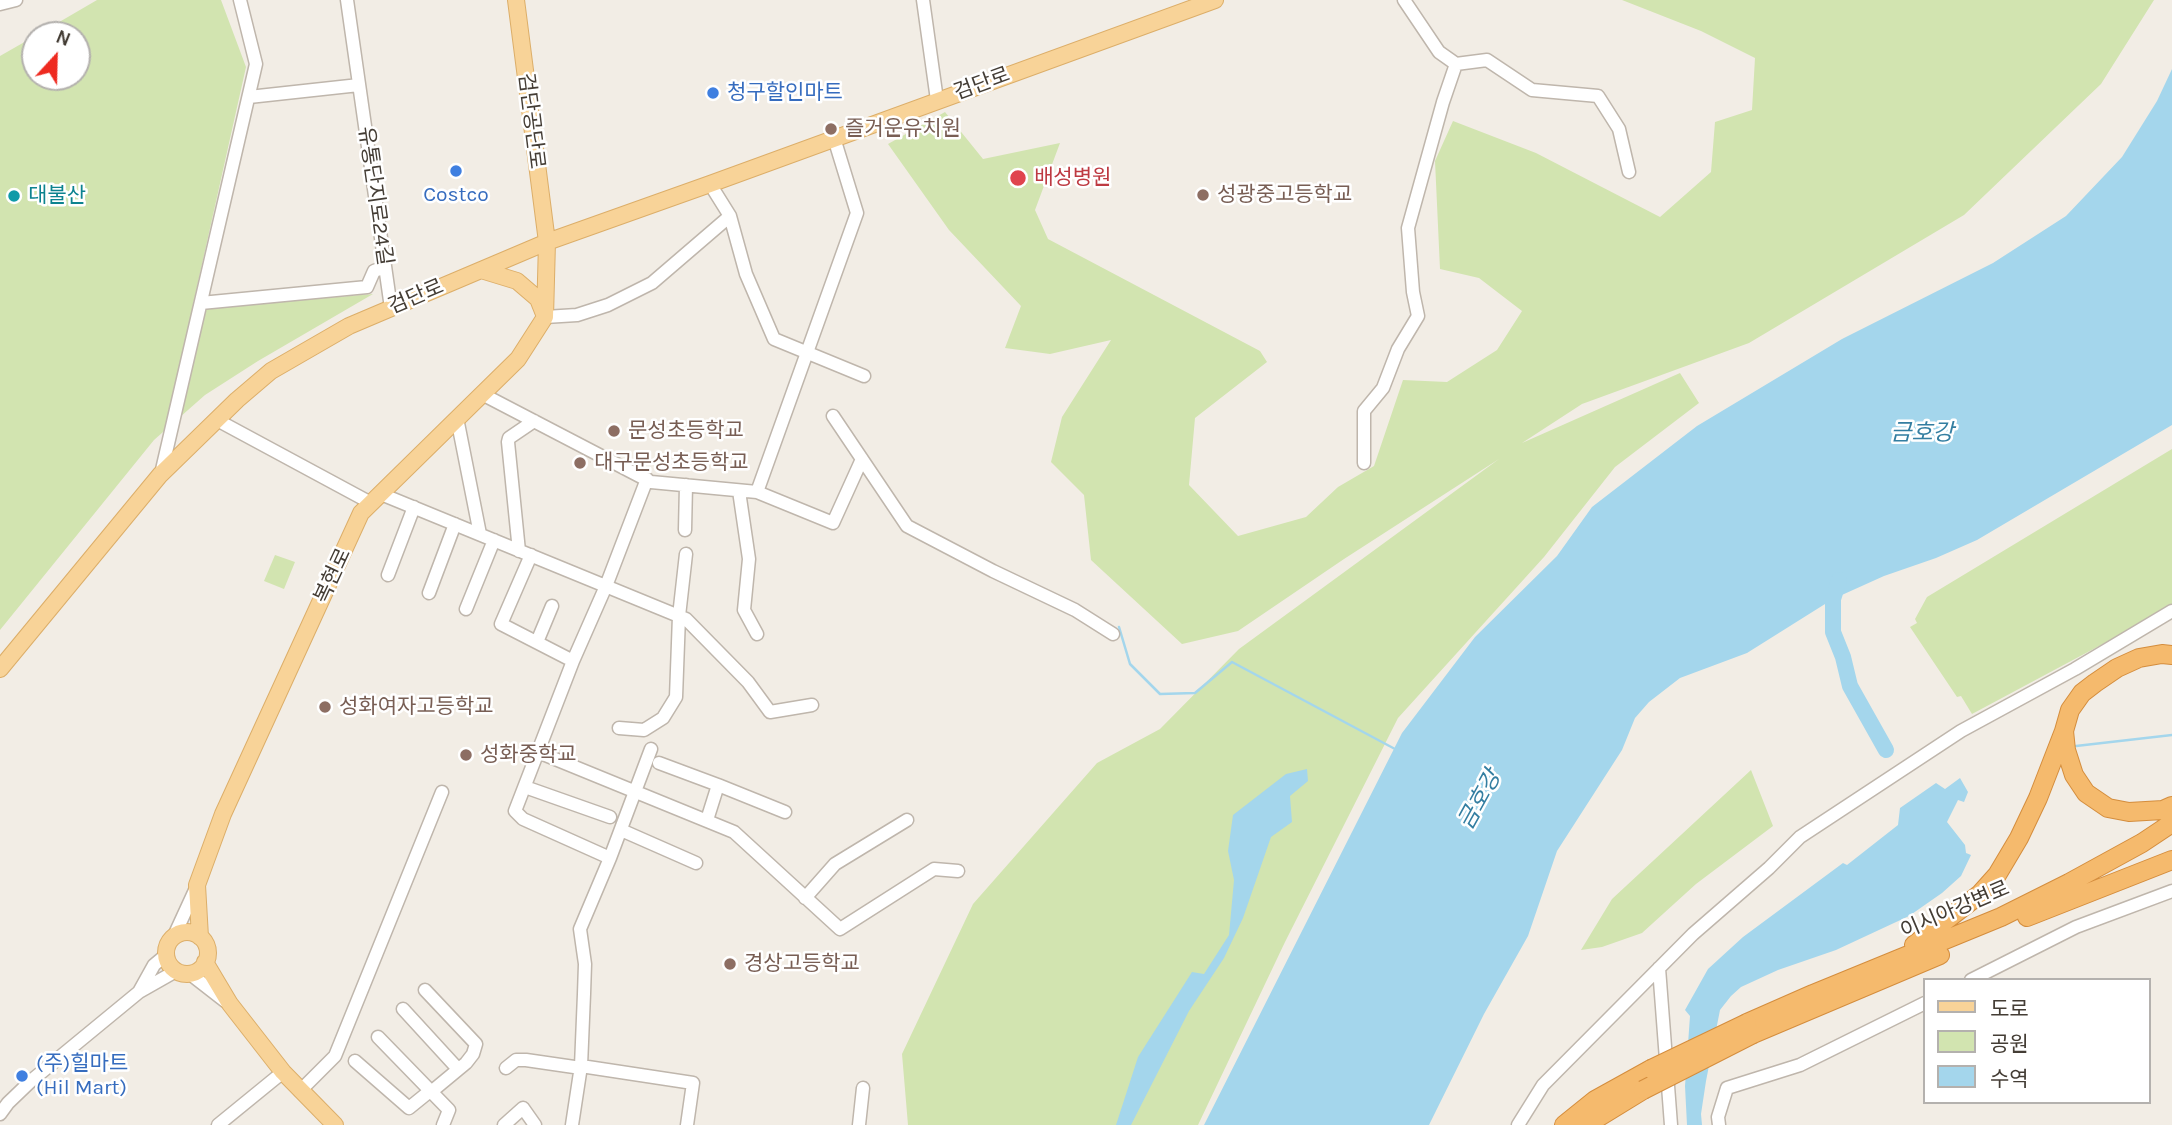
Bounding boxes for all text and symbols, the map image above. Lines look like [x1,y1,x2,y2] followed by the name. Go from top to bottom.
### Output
[21,21,91,91] north arrow
[53,26,74,51] text: N
[950,62,1014,106] street label: 검단로
[513,72,549,170] street label: 검단공단로
[727,80,843,106] place label: 청구할인마트
[705,85,721,101] marker: 청구할인마트
[845,116,961,142] place label: 즐거운유치원
[823,121,839,137] marker: 즐거운유치원
[353,125,397,267] street label: 유통단지로24길
[448,163,464,179] marker: Costco
[1034,165,1111,191] place label: 배성병원
[1008,168,1028,188] marker: 배성병원
[423,182,489,208] place label: Costco
[1217,182,1352,208] place label: 성광중고등학교
[28,183,86,209] place label: 대불산
[1195,187,1211,203] marker: 성광중고등학교
[6,188,22,204] marker: 대불산
[384,274,448,320] street label: 검단로
[628,418,744,444] place label: 문성초등학교
[1890,419,1954,447] water label: 금호강
[606,423,622,439] marker: 문성초등학교
[594,450,749,476] place label: 대구문성초등학교
[572,455,588,471] marker: 대구문성초등학교
[309,544,357,608] street label: 복현로
[339,694,494,720] place label: 성화여자고등학교
[317,699,333,715] marker: 성화여자고등학교
[480,742,577,768] place label: 성화중학교
[458,747,474,763] marker: 성화중학교
[1453,766,1507,834] water label: 금호강
[1897,876,2013,944] street label: 이시아강변로
[744,951,860,977] place label: 경상고등학교
[722,956,738,972] marker: 경상고등학교
[1924,978,2151,1104] legend
[1990,997,2029,1021] text: 도로
[1990,1032,2029,1056] text: 공원
[36,1051,128,1101] place label: (주)힐마트 (Hil Mart)
[1990,1067,2029,1091] text: 수역
[14,1068,30,1084] marker: (주)힐마트 (Hil Mart)

